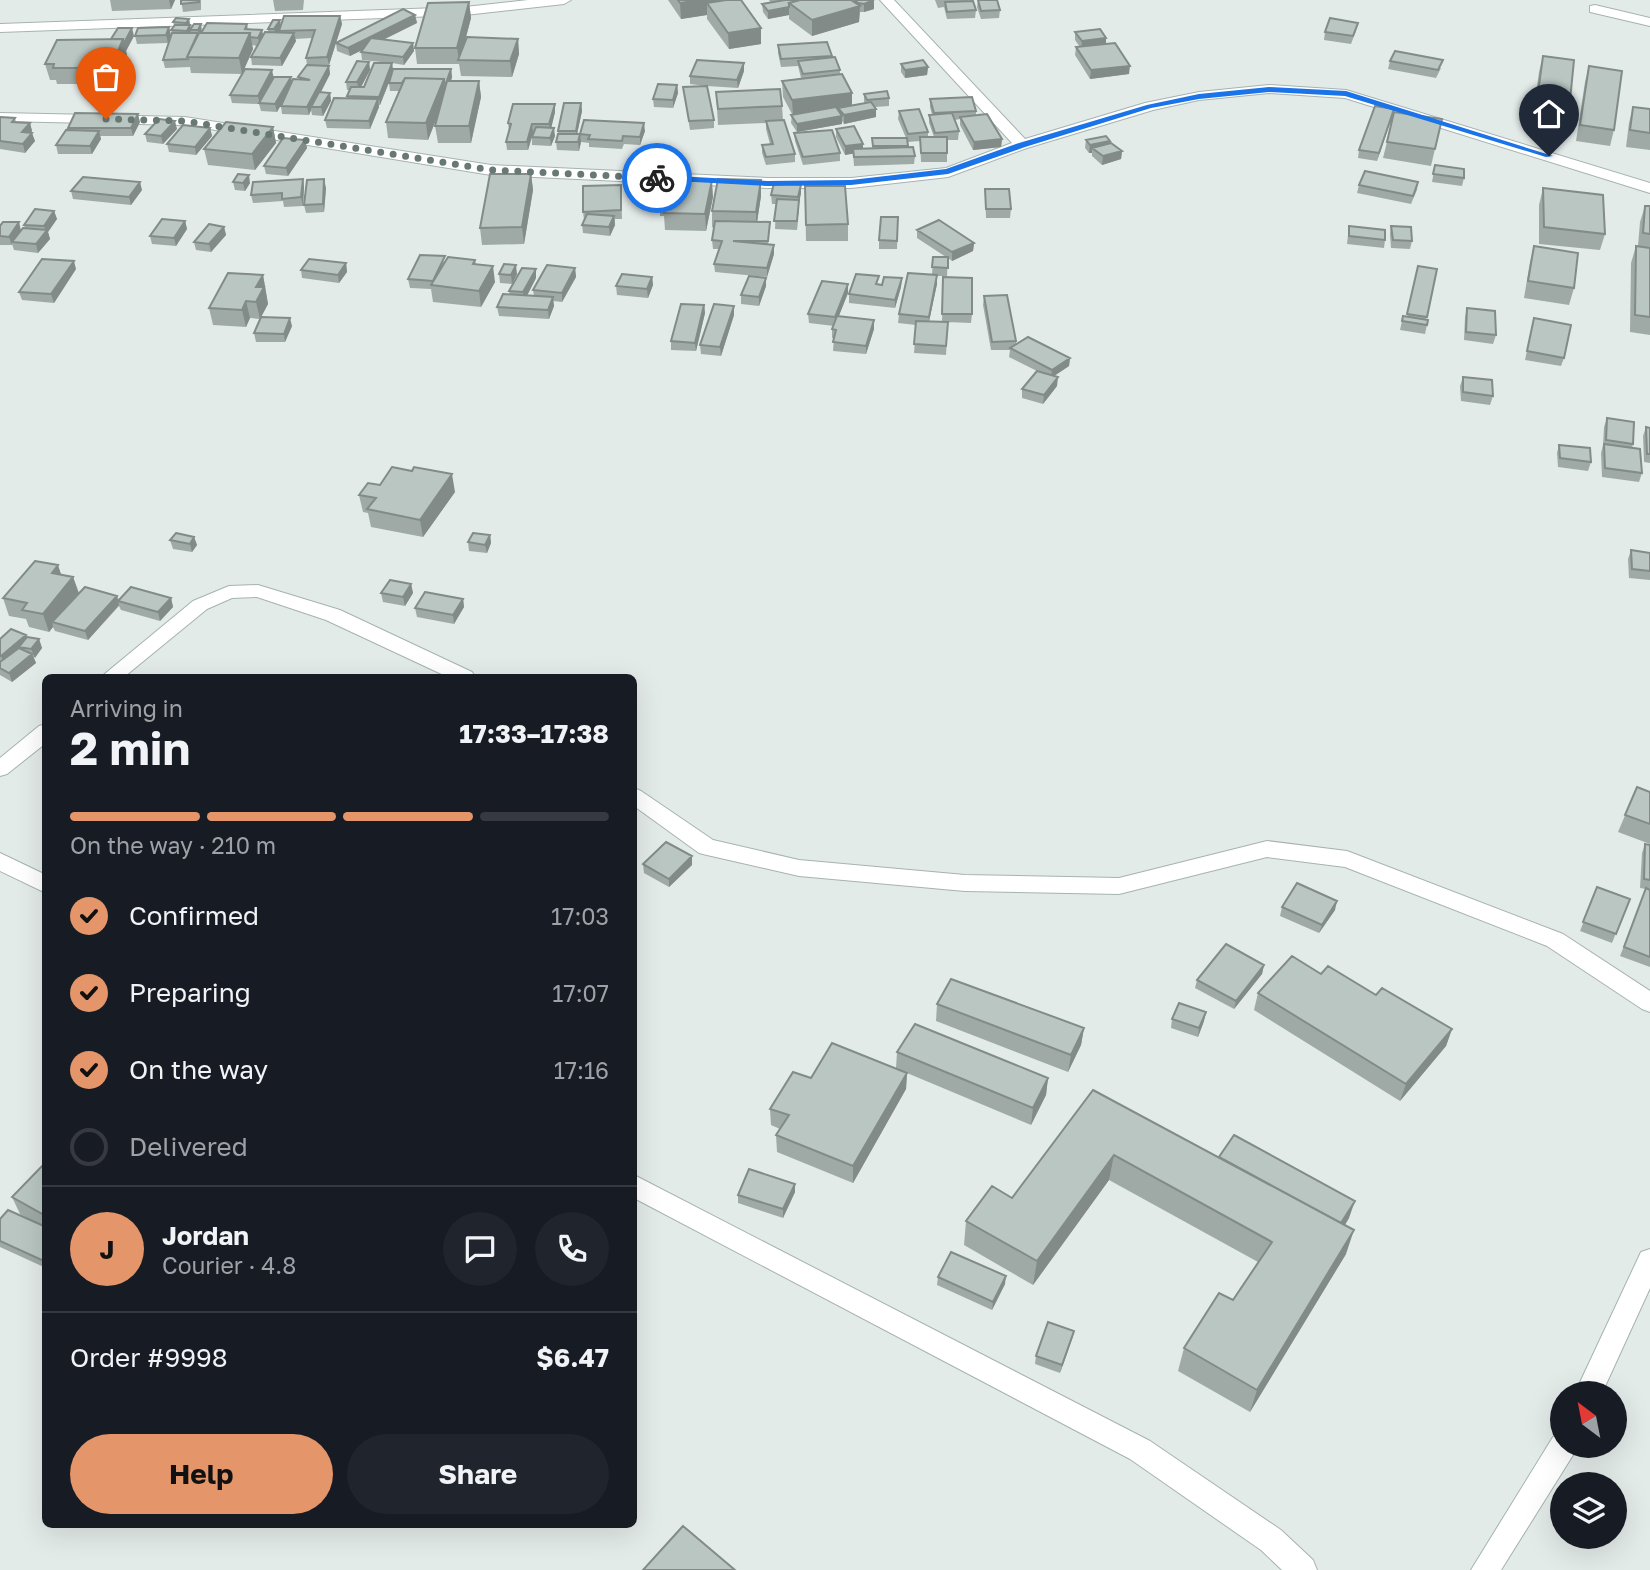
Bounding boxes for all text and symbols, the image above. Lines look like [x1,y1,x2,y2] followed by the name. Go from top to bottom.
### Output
[76,47,136,119] pin
[87,58,125,96] icon: bag
[1519,84,1579,156] pin
[1530,95,1568,133] icon: home
[622,143,692,213] courier
[638,159,676,197] icon: bike
[70,694,183,722] text: Arriving in
[459,718,609,749] text: 17:33–17:38
[70,720,190,775] text: 2 min
[70,831,276,859] text: On the way · 210 m
[70,897,108,935] icon: check
[129,900,259,931] text: Confirmed
[551,902,609,930] text: 17:03
[70,974,108,1012] icon: check
[129,977,251,1008] text: Preparing
[552,979,609,1007] text: 17:07
[70,1051,108,1089] icon: check
[129,1054,268,1085] text: On the way
[554,1056,609,1084] text: 17:16
[129,1131,248,1162] text: Delivered
[443,1212,517,1286] button: chat
[535,1212,609,1286] button: phone
[162,1220,249,1251] text: Jordan
[100,1234,114,1265] text: J
[162,1251,296,1279] text: Courier · 4.8
[70,1342,228,1373] text: Order #9998
[536,1342,609,1373] text: $6.47
[1550,1381,1628,1458] north arrow
[1550,1381,1627,1549] map controls
[70,1434,333,1514] button: Help
[347,1434,609,1514] button: Share
[1550,1472,1627,1549] button: layers

